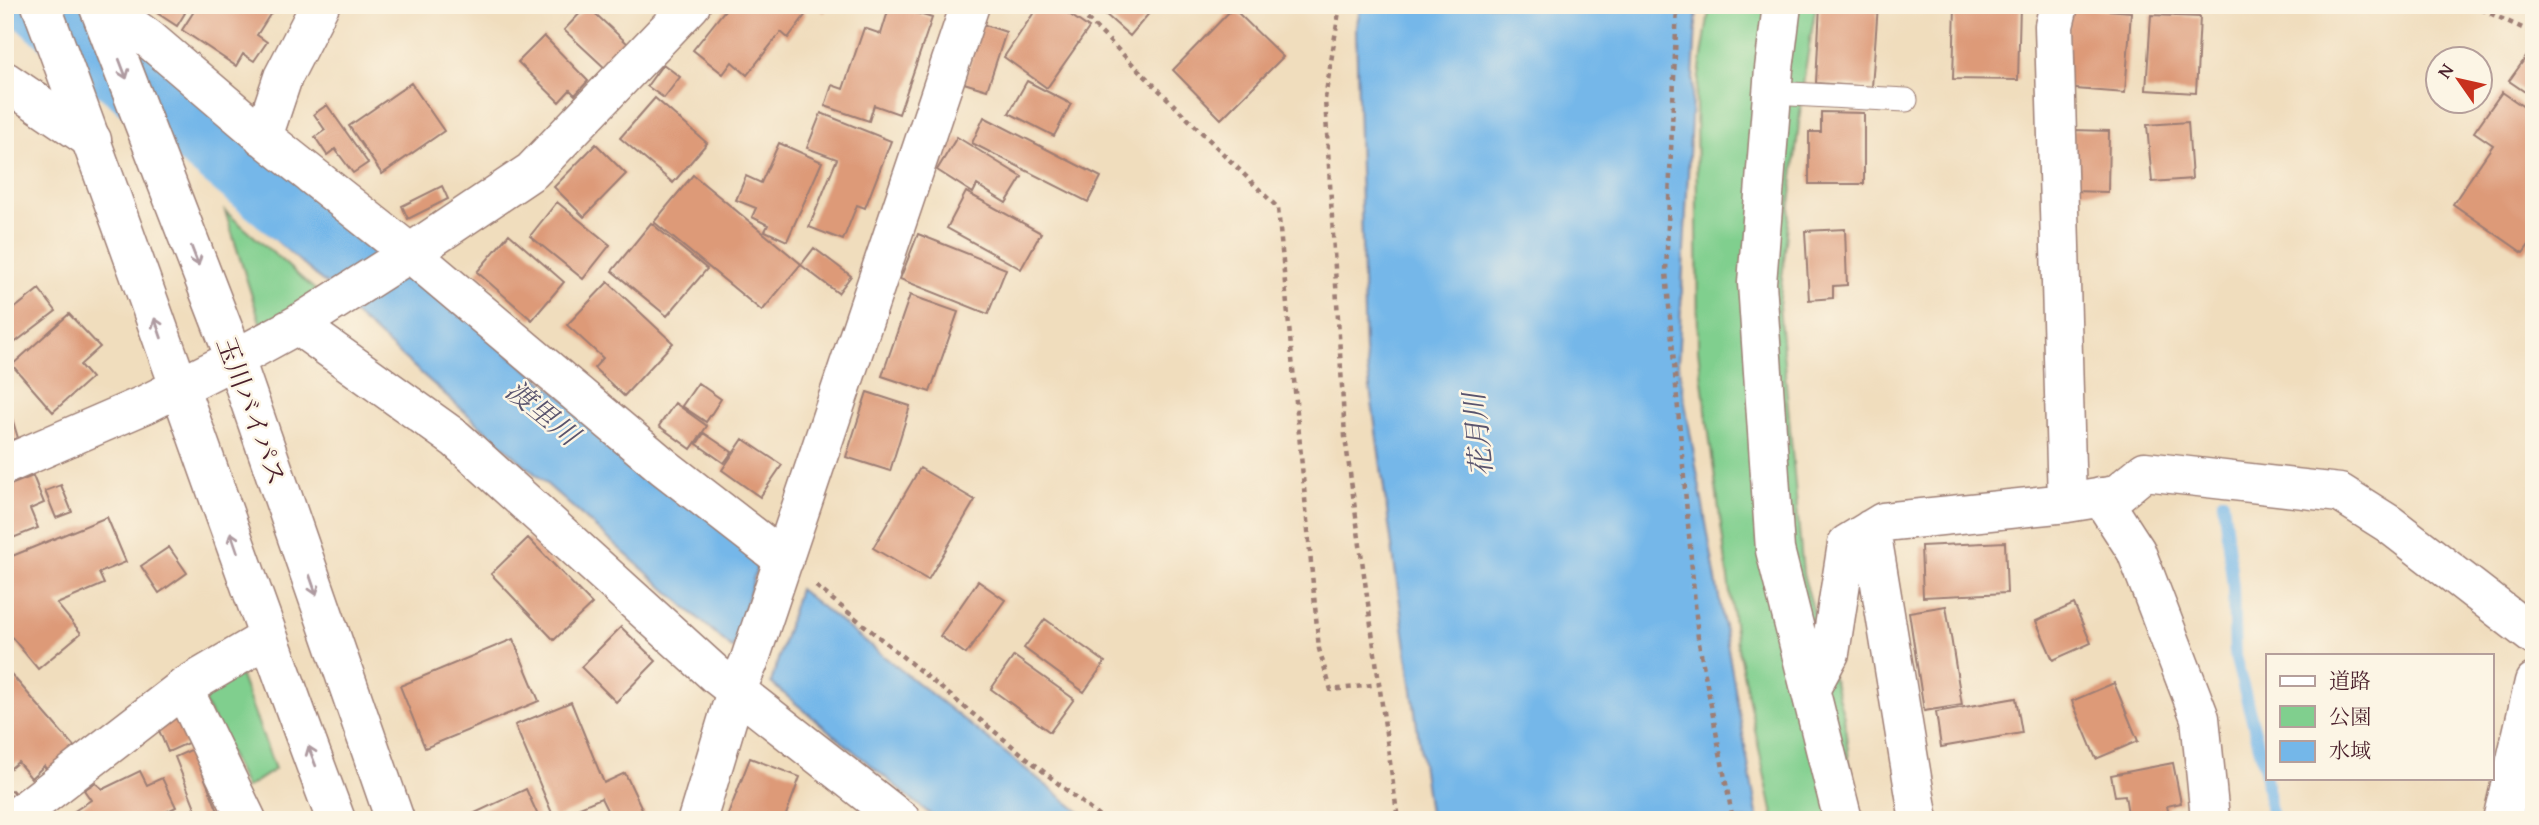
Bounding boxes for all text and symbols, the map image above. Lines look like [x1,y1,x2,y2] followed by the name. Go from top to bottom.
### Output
[2424,46,2494,116] north arrow
[117,57,130,79] one-way arrow
[2430,57,2460,84] text: N
[189,244,202,266] one-way arrow
[151,317,163,339] one-way arrow
[207,331,297,491] street label: 玉川バイパス
[497,370,591,456] water label: 渡里川
[1452,388,1502,479] water label: 花月川
[227,532,239,554] one-way arrow
[308,574,320,596] one-way arrow
[2266,654,2494,780] legend
[2329,665,2371,696] text: 道路
[2329,701,2371,732] text: 公園
[2329,735,2371,766] text: 水域
[305,745,318,767] one-way arrow

